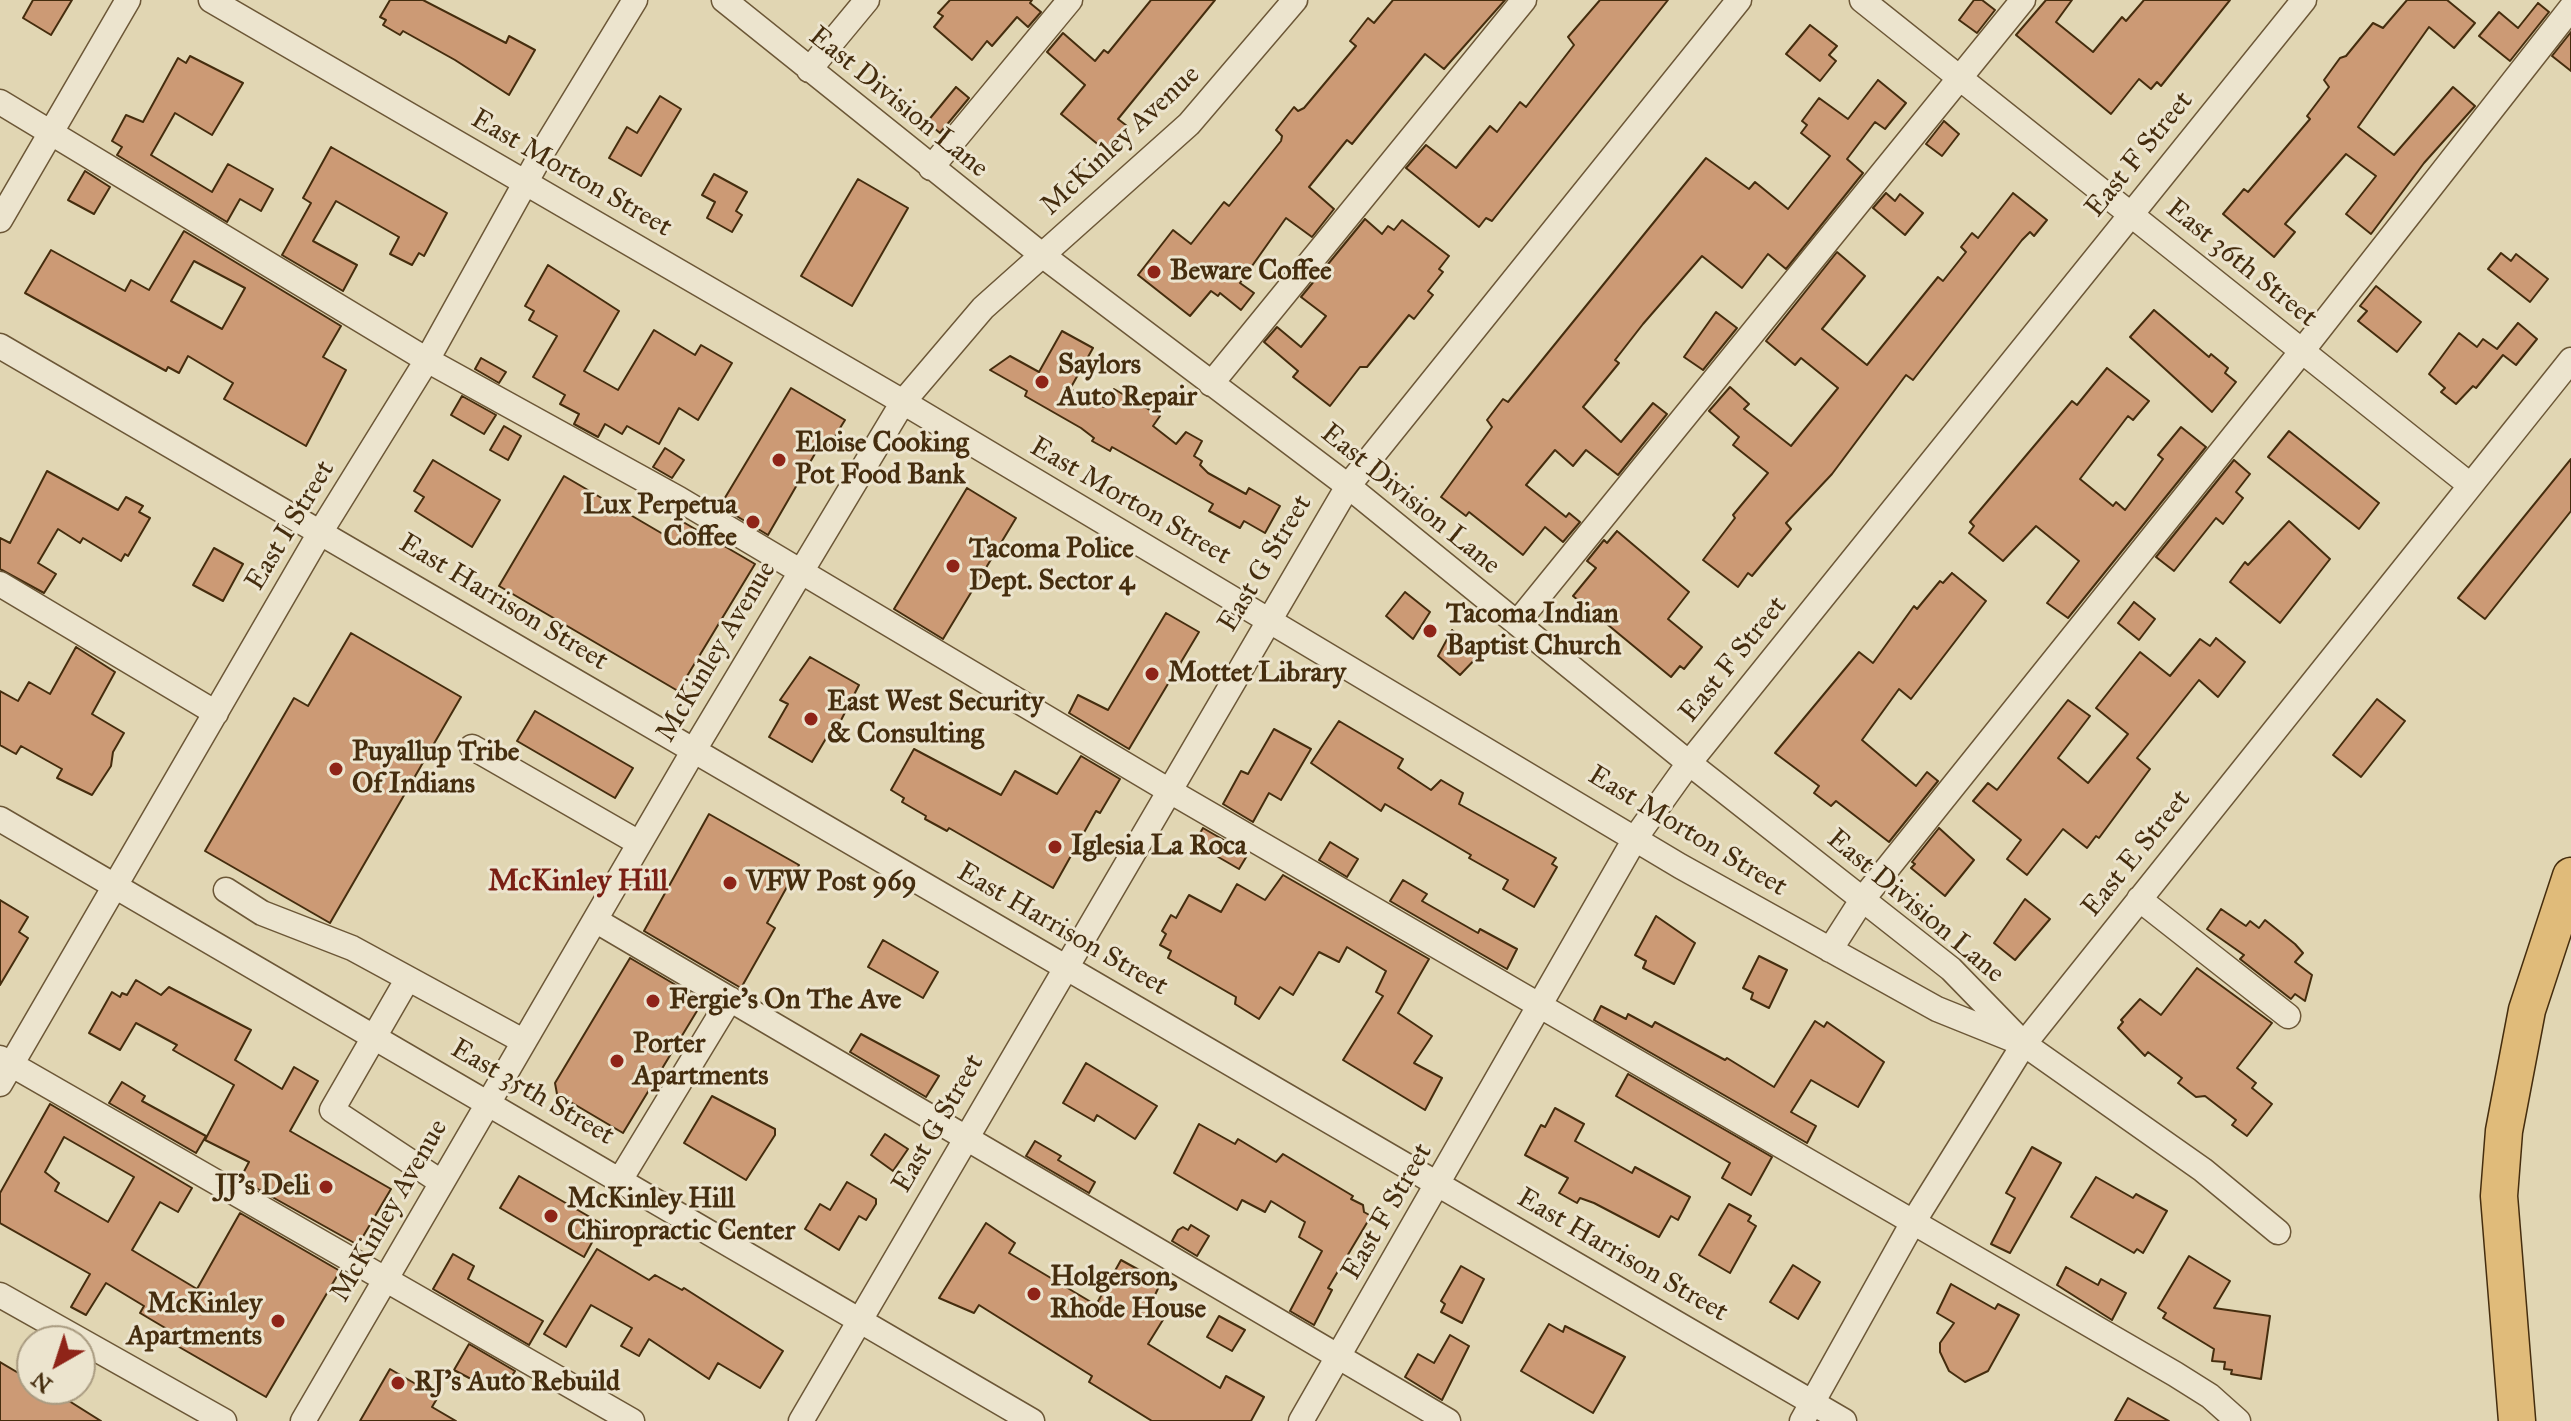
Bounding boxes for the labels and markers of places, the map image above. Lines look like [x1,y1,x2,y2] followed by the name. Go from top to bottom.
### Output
[1170,255,1332,289] place label: Beware Coffee
[1145,263,1163,281] marker: Beware Coffee
[1058,349,1197,415] place label: Saylors Auto Repair
[1033,373,1051,391] marker: Saylors Auto Repair
[795,427,969,493] place label: Eloise Cooking Pot Food Bank
[770,451,788,469] marker: Eloise Cooking Pot Food Bank
[583,489,737,555] place label: Lux Perpetua Coffee
[744,513,762,531] marker: Lux Perpetua Coffee
[969,533,1134,599] place label: Tacoma Police Dept. Sector 4
[944,557,962,575] marker: Tacoma Police Dept. Sector 4
[1446,598,1621,664] place label: Tacoma Indian Baptist Church
[1421,622,1439,640] marker: Tacoma Indian Baptist Church
[1168,657,1346,691] place label: Mottet Library
[1143,665,1161,683] marker: Mottet Library
[827,686,1044,752] place label: East West Security & Consulting
[802,710,820,728] marker: East West Security & Consulting
[352,736,519,802] place label: Puyallup Tribe Of Indians
[327,760,345,778] marker: Puyallup Tribe Of Indians
[1071,830,1247,864] place label: Iglesia La Roca
[1046,838,1064,856] marker: Iglesia La Roca
[746,866,917,900] place label: VFW Post 969
[721,874,739,892] marker: VFW Post 969
[669,984,901,1018] place label: Fergie's On The Ave
[644,992,662,1010] marker: Fergie's On The Ave
[633,1028,768,1094] place label: Porter Apartments
[608,1052,626,1070] marker: Porter Apartments
[215,1170,310,1204] place label: JJ's Deli
[317,1178,335,1196] marker: JJ's Deli
[567,1183,795,1249] place label: McKinley Hill Chiropractic Center
[542,1207,560,1225] marker: McKinley Hill Chiropractic Center
[1050,1261,1206,1327] place label: Holgerson, Rhode House
[1025,1285,1043,1303] marker: Holgerson, Rhode House
[127,1288,262,1354] place label: McKinley Apartments
[269,1312,287,1330] marker: McKinley Apartments
[414,1366,620,1400] place label: RJ's Auto Rebuild
[389,1374,407,1392] marker: RJ's Auto Rebuild

